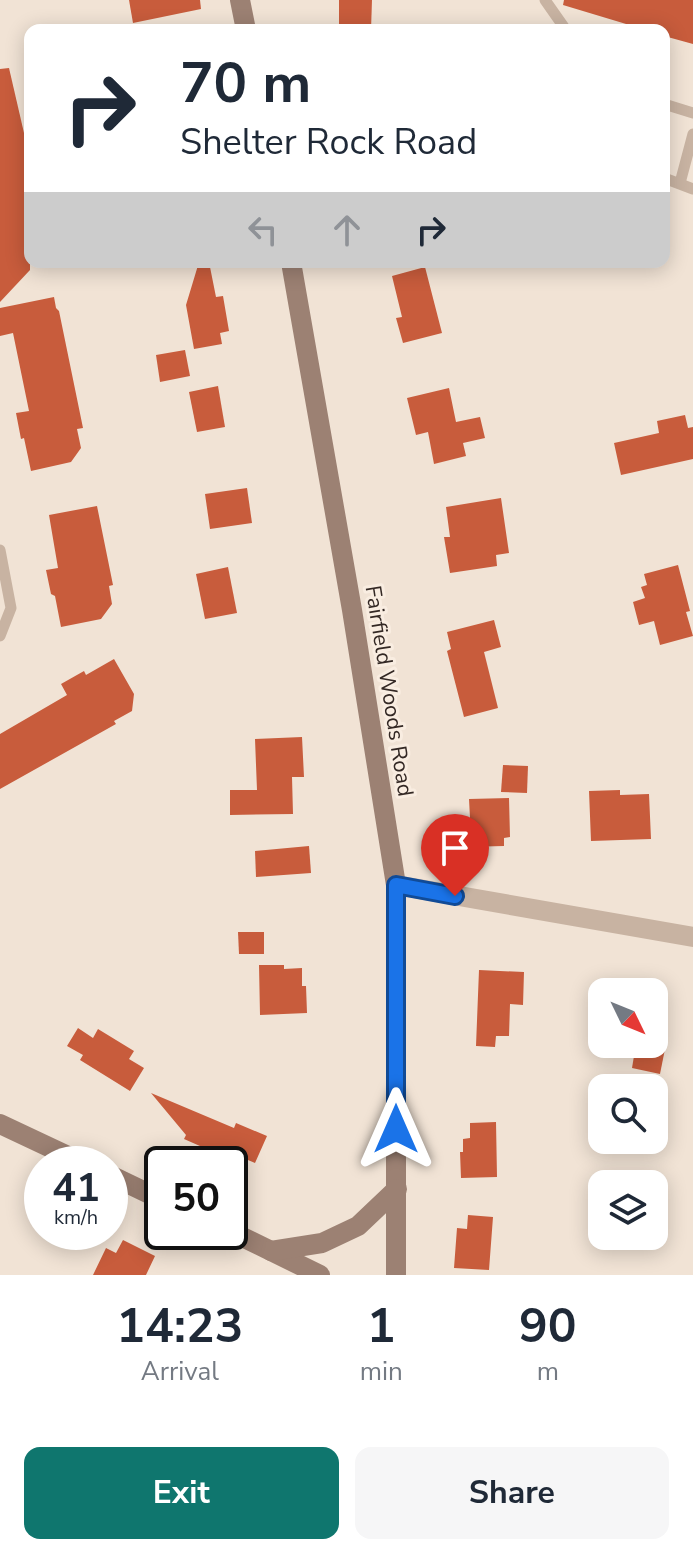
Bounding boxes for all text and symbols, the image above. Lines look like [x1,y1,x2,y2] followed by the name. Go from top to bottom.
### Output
[180,45,311,122] text: 70 m
[48,56,152,160] icon: right
[180,118,477,167] text: Shelter Rock Road
[241,208,285,252] icon: left
[325,208,369,252] icon: ahead
[409,208,453,252] icon: right
[357,583,421,799] street label: Fairfield Woods Road
[421,814,489,896] pin
[433,826,477,870] icon: arrive
[588,978,668,1058] north arrow
[588,978,668,1250] map controls
[588,1074,668,1154] button: search
[354,1087,438,1171] position arrow
[144,1146,248,1250] speed limit sign: 50
[52,1161,100,1215] text: 41
[588,1170,668,1250] button: layers
[54,1204,98,1231] text: km/h
[116,1293,243,1359] text: 14:23
[367,1293,396,1359] text: 1
[519,1293,577,1359] text: 90
[141,1354,219,1389] text: Arrival
[360,1354,403,1389] text: min
[537,1354,559,1389] text: m
[24,1447,339,1539] button: Exit
[355,1447,669,1539] button: Share

